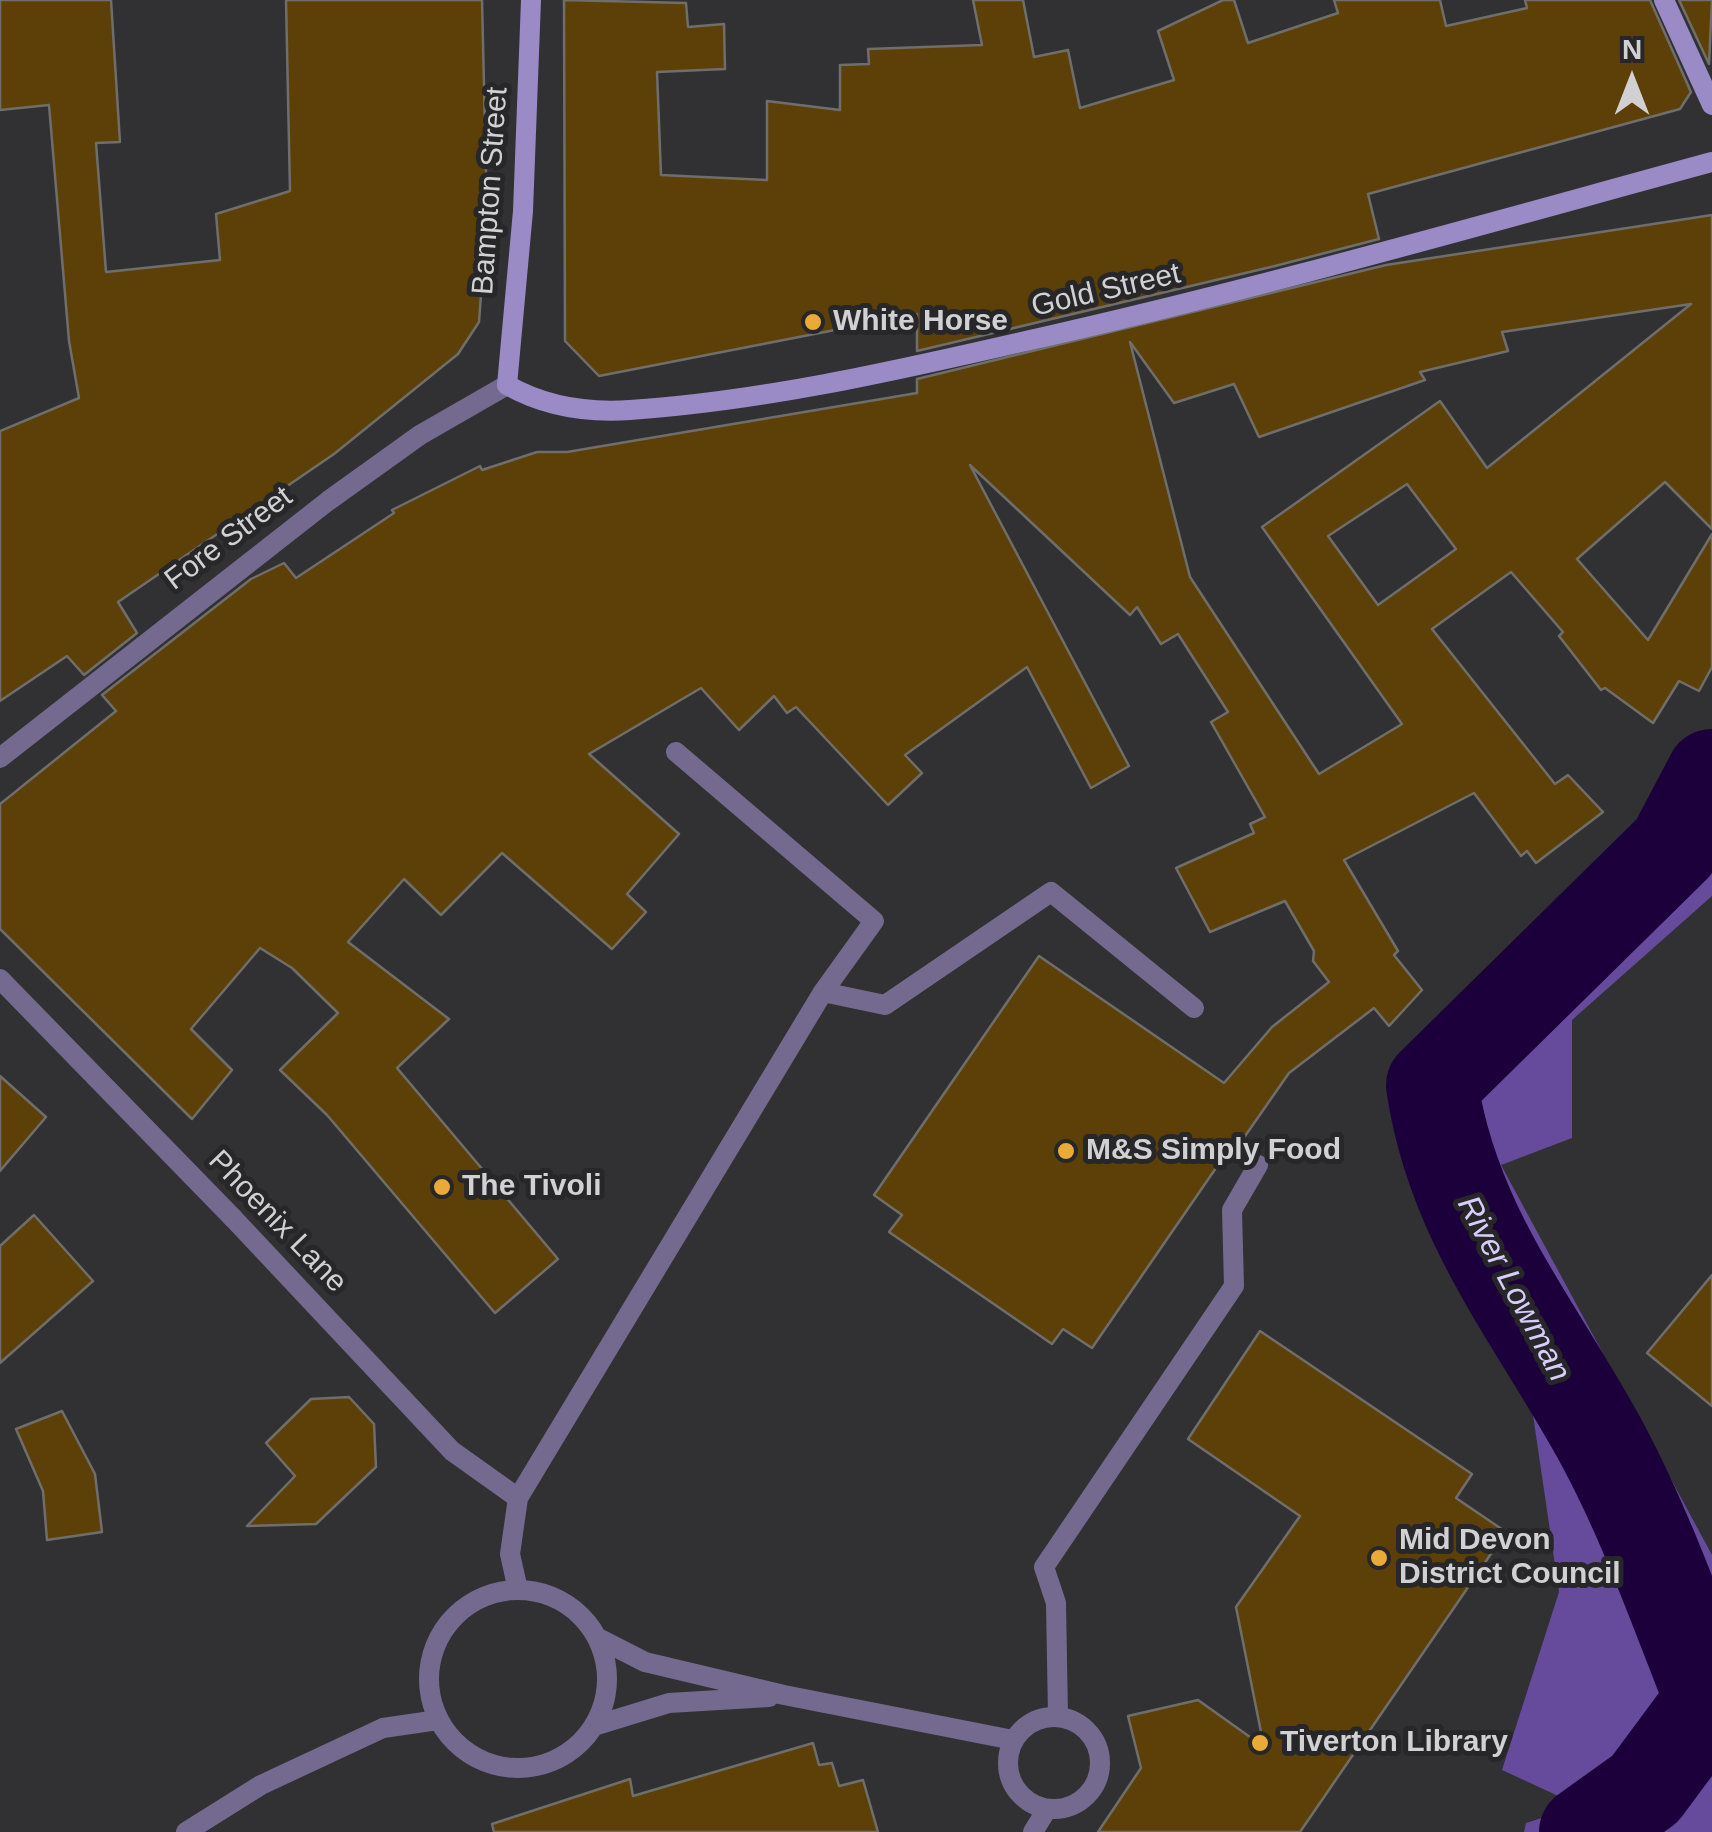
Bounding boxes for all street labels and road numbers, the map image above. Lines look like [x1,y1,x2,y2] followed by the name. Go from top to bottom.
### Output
[466,86,516,296] street label: Bampton Street
[1028,256,1184,326] street label: Gold Street
[158,479,300,599] street label: Fore Street
[200,1144,354,1300] street label: Phoenix Lane

